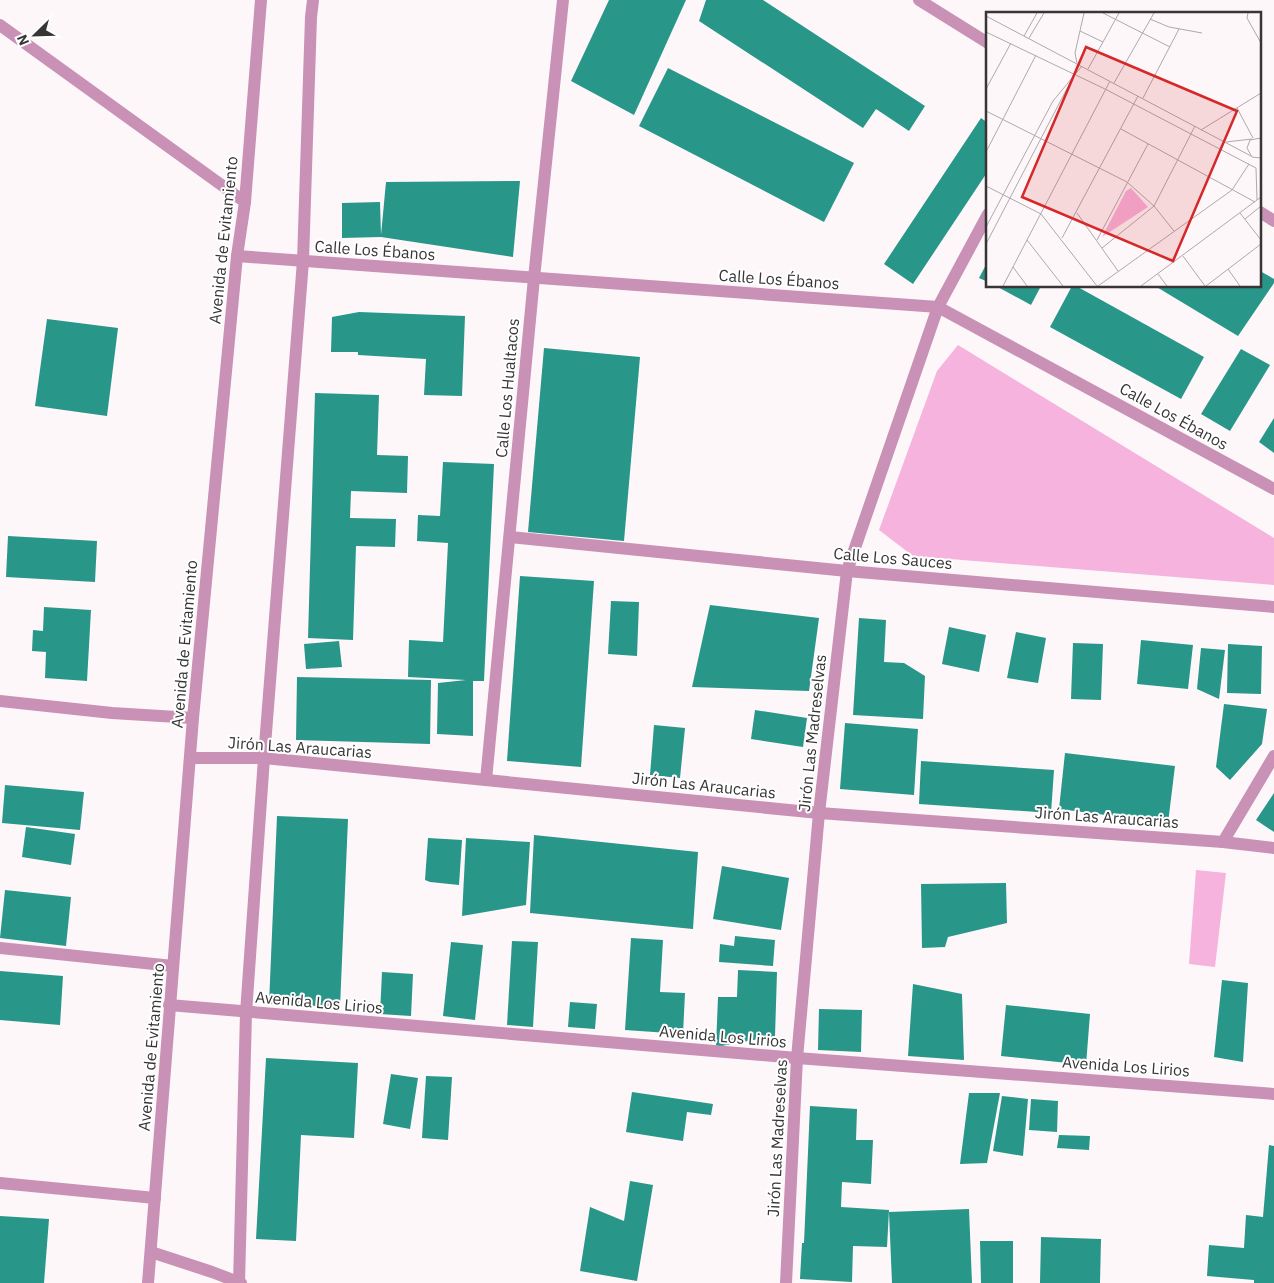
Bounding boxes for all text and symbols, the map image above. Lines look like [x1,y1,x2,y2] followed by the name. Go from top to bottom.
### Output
[10,10,60,60] north arrow
[986,12,1262,288] inset map
[13,32,33,48] text: N
[204,155,242,325] street label: Avenida de Evitamiento
[314,235,436,264] street label: Calle Los Ébanos
[718,264,840,293] street label: Calle Los Ébanos
[491,317,523,459] street label: Calle Los Hualtacos
[1116,377,1232,454] street label: Calle Los Ébanos
[833,543,953,573] street label: Calle Los Sauces
[167,559,201,729] street label: Avenida de Evitamiento
[794,653,830,813] street label: Jirón Las Madreselvas
[227,732,373,762] street label: Jirón Las Araucarias
[631,768,777,802] street label: Jirón Las Araucarias
[1034,802,1180,832] street label: Jirón Las Araucarias
[134,962,168,1132] street label: Avenida de Evitamiento
[254,986,384,1018] street label: Avenida Los Lirios
[658,1020,788,1052] street label: Avenida Los Lirios
[1061,1052,1191,1080] street label: Avenida Los Lirios
[763,1059,791,1217] street label: Jirón Las Madreselvas

